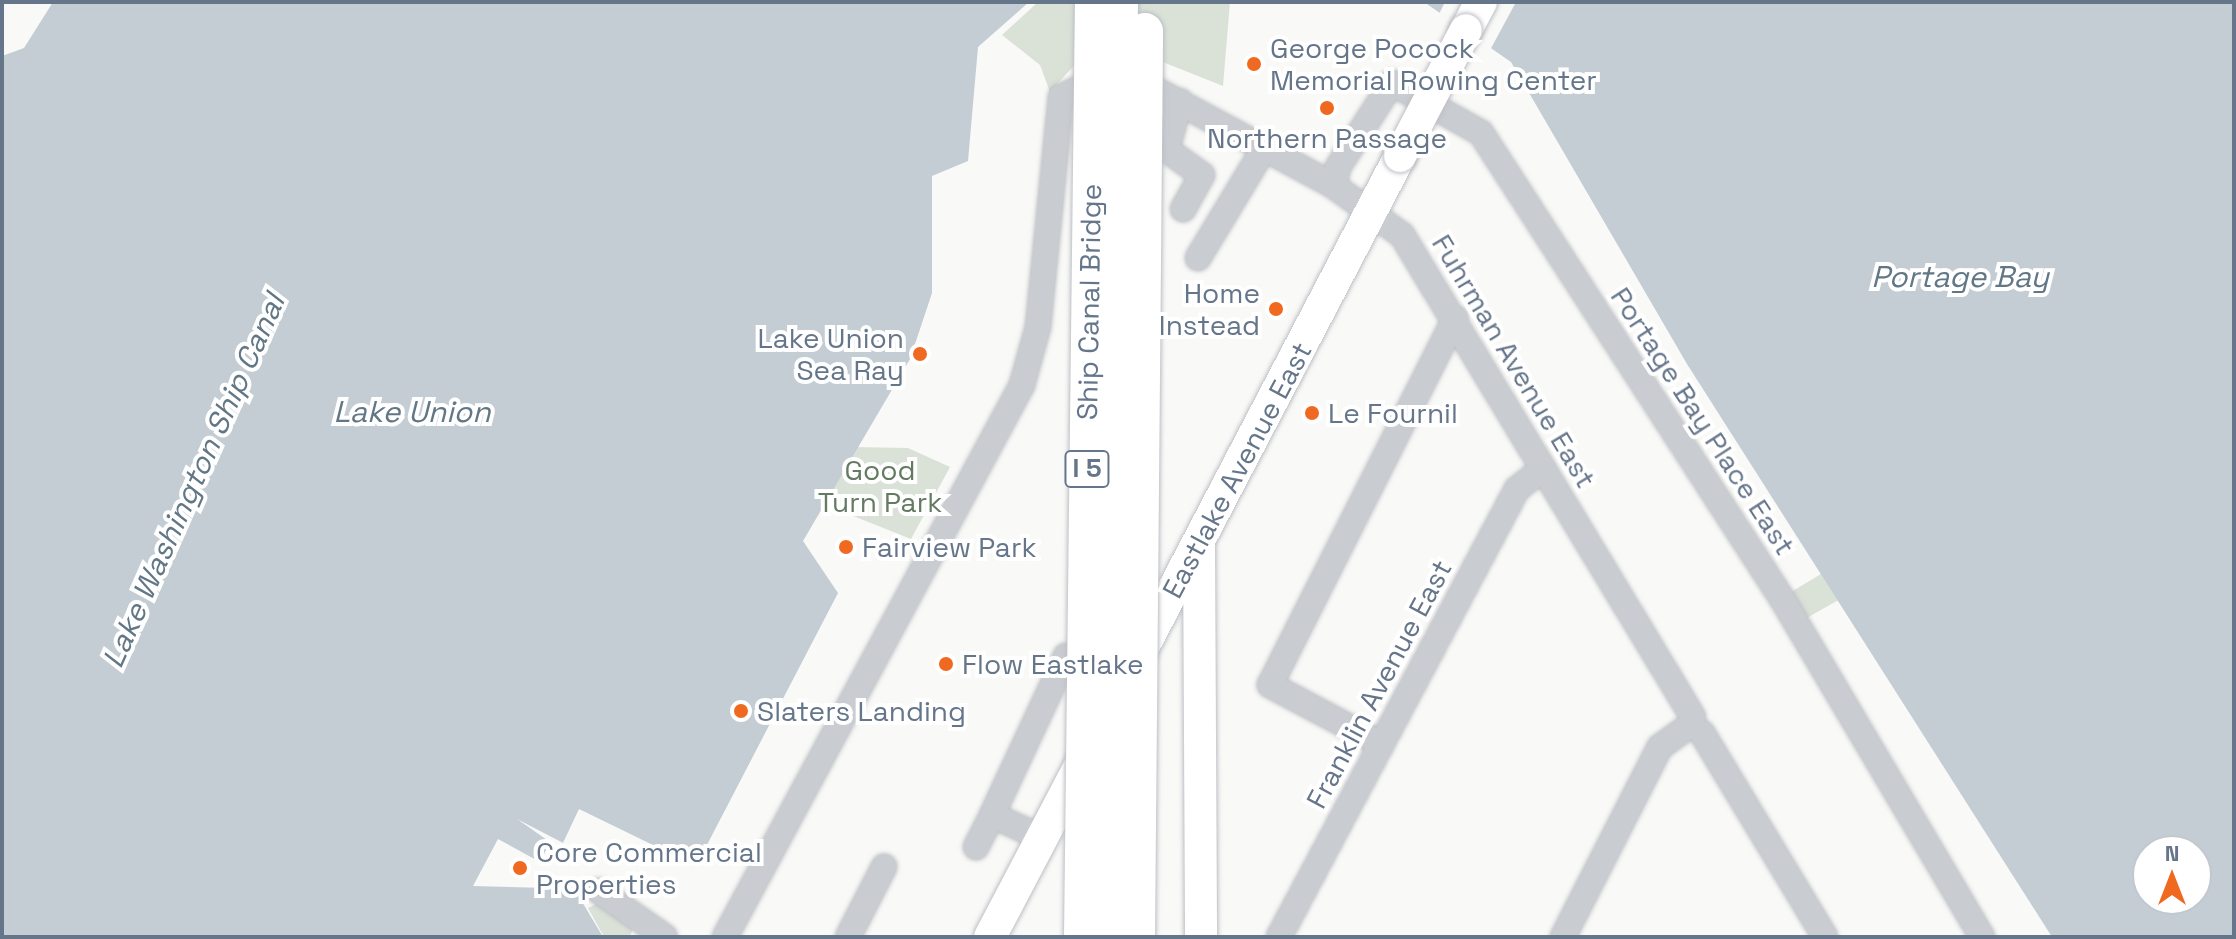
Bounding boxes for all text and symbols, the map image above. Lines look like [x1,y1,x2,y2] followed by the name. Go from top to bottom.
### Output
[1270,31,1597,97] place label: George Pocock Memorial Rowing Center
[1245,55,1263,73] marker: George Pocock Memorial Rowing Center
[1318,99,1336,117] marker: Northern Passage
[1207,121,1447,155] place label: Northern Passage
[1070,184,1108,420] street label: Ship Canal Bridge
[1425,228,1603,494] street label: Fuhrman Avenue East
[1871,259,2049,295] water label: Portage Bay
[1159,276,1260,342] place label: Home Instead
[1604,281,1802,561] street label: Portage Bay Place East
[95,289,293,673] water label: Lake Washington Ship Canal
[1267,300,1285,318] marker: Home Instead
[757,321,904,387] place label: Lake Union Sea Ray
[1155,336,1319,604] street label: Eastlake Avenue East
[911,345,929,363] marker: Lake Union Sea Ray
[333,394,491,430] water label: Lake Union
[1328,396,1458,430] place label: Le Fournil
[1303,404,1321,422] marker: Le Fournil
[1063,447,1111,491] road number: I 5
[818,453,942,519] park label: Good Turn Park
[862,530,1037,564] place label: Fairview Park
[837,538,855,556] marker: Fairview Park
[1299,554,1459,814] street label: Franklin Avenue East
[962,647,1144,681] place label: Flow Eastlake
[937,655,955,673] marker: Flow Eastlake
[757,694,966,728] place label: Slaters Landing
[732,702,750,720] marker: Slaters Landing
[536,835,762,901] place label: Core Commercial Properties
[2132,835,2212,915] north arrow
[2165,839,2179,867] text: N
[511,859,529,877] marker: Core Commercial Properties

